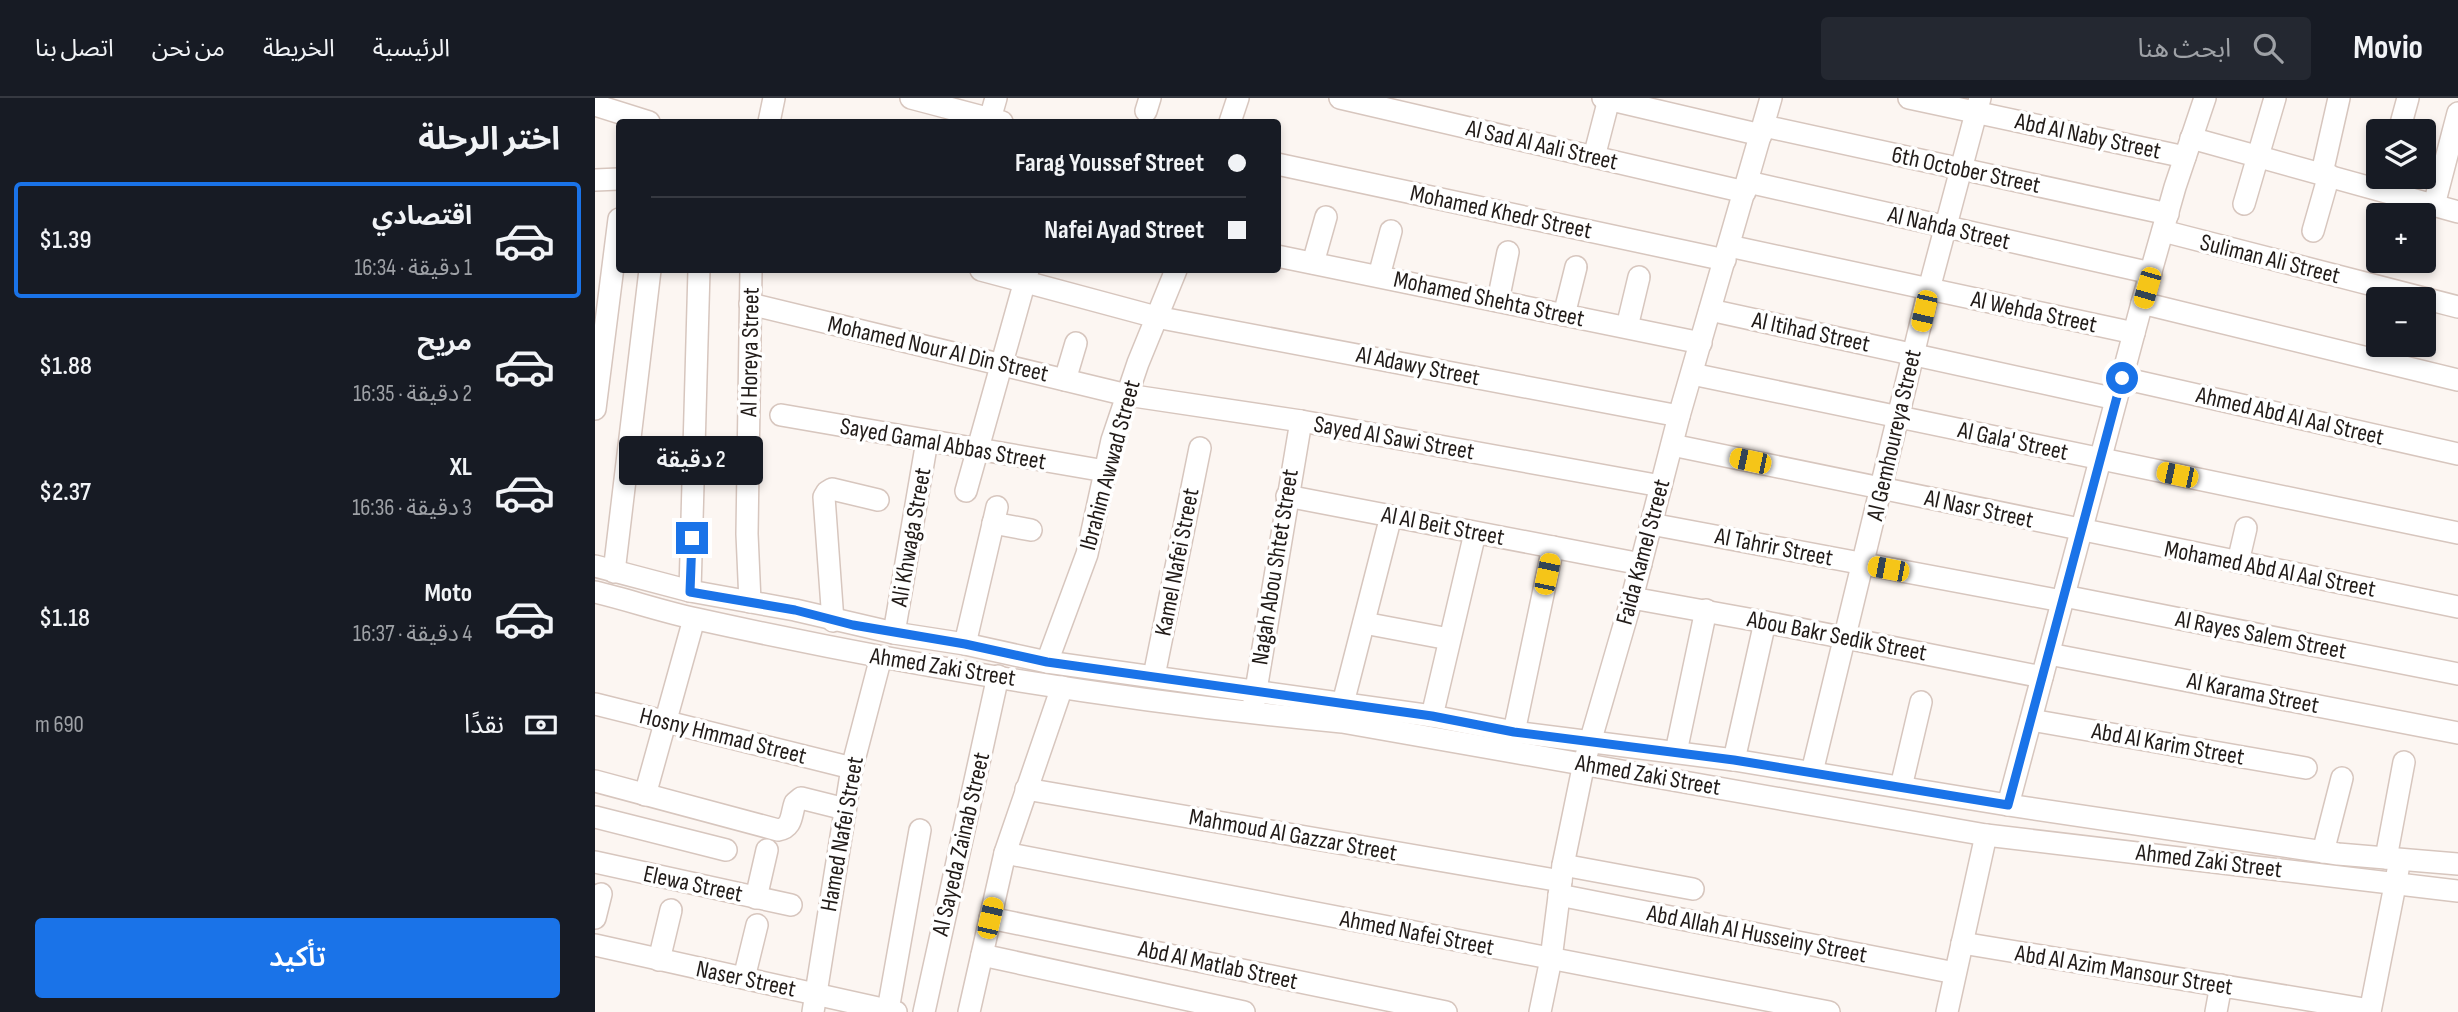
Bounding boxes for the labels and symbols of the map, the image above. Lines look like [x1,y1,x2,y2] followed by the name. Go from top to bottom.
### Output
[2012,106,2163,166] street label: Abd Al Naby Street
[1462,113,1621,177] street label: Al Sad Al Aali Street
[1889,140,2043,200] street label: 6th October Street
[1408,179,1594,245] street label: Mohamed Khedr Street
[1884,200,2013,256] street label: Al Nahda Street
[2197,228,2343,290] street label: Suliman Ali Street
[1391,265,1587,333] street label: Mohamed Shehta Street
[2132,265,2163,311] car
[1968,284,2099,339] street label: Al Wehda Street
[734,287,766,418] street label: Al Horeya Street
[1910,288,1939,334] car
[1749,305,1872,359] street label: Al Itihad Street
[825,310,1051,388] street label: Mohamed Nour Al Din Street
[1353,340,1482,392] street label: Al Adawy Street
[1860,347,1928,524] street label: Al Gemhoureya Street
[2106,362,2138,394] route start
[1073,377,1147,553] street label: Ibrahim Awwad Street
[2192,380,2387,452] street label: Ahmed Abd Al Aal Street
[1311,410,1477,466] street label: Sayed Al Sawi Street
[838,412,1048,476] street label: Sayed Gamal Abbas Street
[1954,415,2071,467] street label: Al Gala' Street
[620,436,764,486] callout: 2 دقيقة
[1728,446,1773,476] car
[2155,460,2200,490] car
[884,465,937,610] street label: Ali Khwaga Street
[1245,467,1305,667] street label: Nagah Abou Shtet Street
[1610,476,1676,628] street label: Faida Kamel Street
[1921,483,2036,535] street label: Al Nasr Street
[1148,486,1206,638] street label: Kamel Nafei Street
[1378,500,1507,552] street label: Al Al Beit Street
[1712,521,1835,573] street label: Al Tahrir Street
[676,522,708,554] route end
[2162,534,2378,604] street label: Mohamed Abd Al Aal Street
[1533,551,1562,597] car
[1866,555,1911,583] car
[1744,604,1929,668] street label: Abou Bakr Sedik Street
[2172,604,2349,666] street label: Al Rayes Salem Street
[867,641,1018,693] street label: Ahmed Zaki Street
[2184,666,2321,720] street label: Al Karama Street
[637,701,809,771] street label: Hosny Hmmad Street
[2088,716,2247,772] street label: Abd Al Karim Street
[1572,748,1723,802] street label: Ahmed Zaki Street
[926,749,996,939] street label: Al Sayeda Zainab Street
[814,754,870,914] street label: Hamed Nafei Street
[1187,802,1399,868] street label: Mahmoud Al Gazzar Street
[2133,838,2284,884] street label: Ahmed Zaki Street
[641,859,745,909] street label: Elewa Street
[976,895,1005,941] car
[1644,898,1869,970] street label: Abd Allah Al Husseiny Street
[1337,904,1496,962] street label: Ahmed Nafei Street
[1135,934,1300,996] street label: Abd Al Matlab Street
[2012,938,2235,1002] street label: Abd Al Azim Mansour Street
[694,954,798,1004] street label: Naser Street

